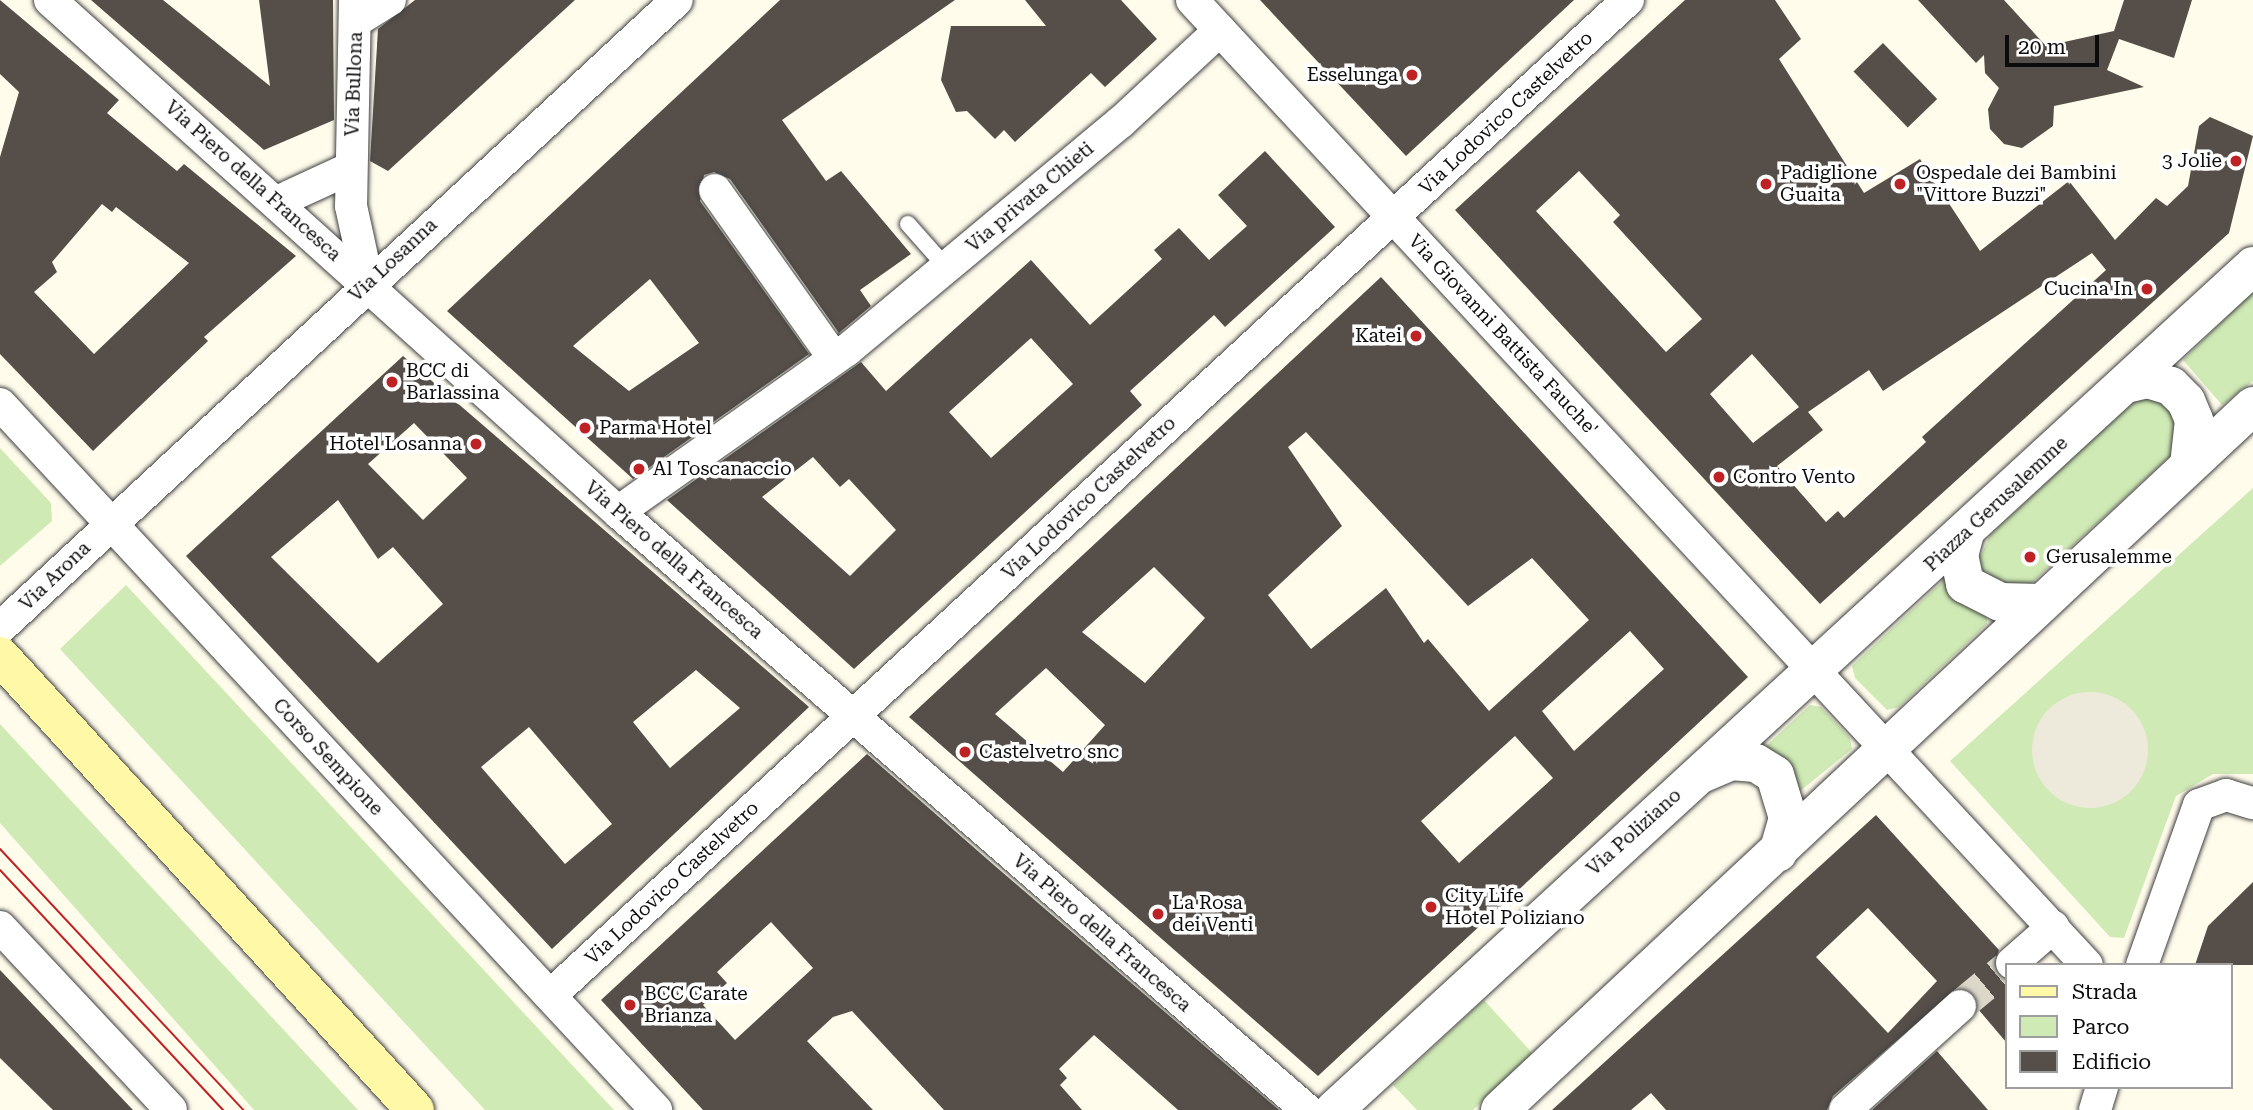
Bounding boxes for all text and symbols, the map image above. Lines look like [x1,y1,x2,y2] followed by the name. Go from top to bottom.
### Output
[2008,21,2102,65] scale bar
[1414,27,1598,199] street label: Via Lodovico Castelvetro
[341,31,367,137] street label: Via Bullona
[2018,35,2066,59] text: 20 m
[1307,64,1398,86] place label: Esselunga
[1404,67,1420,83] marker: Esselunga
[160,96,346,266] street label: Via Piero della Francesca
[962,137,1098,257] street label: Via privata Chieti
[2162,150,2222,172] place label: 3 Jolie
[2228,153,2244,169] marker: 3 Jolie
[1780,162,1877,206] place label: Padiglione Guaita
[1916,162,2117,206] place label: Ospedale dei Bambini "Vittore Buzzi"
[1890,174,1910,194] marker: Ospedale dei Bambini "Vittore Buzzi"
[1758,176,1774,192] marker: Padiglione Guaita
[344,213,442,307] street label: Via Losanna
[1404,230,1602,440] street label: Via Giovanni Battista Fauche'
[2044,278,2133,300] place label: Cucina In
[2139,281,2155,297] marker: Cucina In
[1355,325,1402,347] place label: Katei
[1408,328,1424,344] marker: Katei
[406,360,499,404] place label: BCC di Barlassina
[384,374,400,390] marker: BCC di Barlassina
[997,412,1181,584] street label: Via Lodovico Castelvetro
[599,417,712,439] place label: Parma Hotel
[577,420,593,436] marker: Parma Hotel
[1920,432,2072,576] street label: Piazza Gerusalemme
[329,433,462,455] place label: Hotel Losanna
[468,436,484,452] marker: Hotel Losanna
[653,458,792,480] place label: Al Toscanaccio
[631,461,647,477] marker: Al Toscanaccio
[1733,466,1855,488] place label: Contro Vento
[1711,469,1727,485] marker: Contro Vento
[580,476,768,644] street label: Via Piero della Francesca
[15,537,95,615] street label: Via Arona
[2046,546,2172,568] place label: Gerusalemme
[2020,547,2040,567] marker: Gerusalemme
[268,694,388,820] street label: Corso Sempione
[979,741,1119,763] place label: Castelvetro snc
[957,744,973,760] marker: Castelvetro snc
[1582,784,1686,880] street label: Via Poliziano
[580,797,764,969] street label: Via Lodovico Castelvetro
[1008,849,1196,1017] street label: Via Piero della Francesca
[1445,885,1585,929] place label: City Life Hotel Poliziano
[1172,892,1254,936] place label: La Rosa dei Venti
[1423,899,1439,915] marker: City Life Hotel Poliziano
[1150,906,1166,922] marker: La Rosa dei Venti
[2004,963,2232,1089] legend
[2072,980,2137,1004] text: Strada
[644,983,748,1027] place label: BCC Carate Brianza
[622,997,638,1013] marker: BCC Carate Brianza
[2072,1015,2129,1039] text: Parco
[2072,1050,2151,1074] text: Edificio

